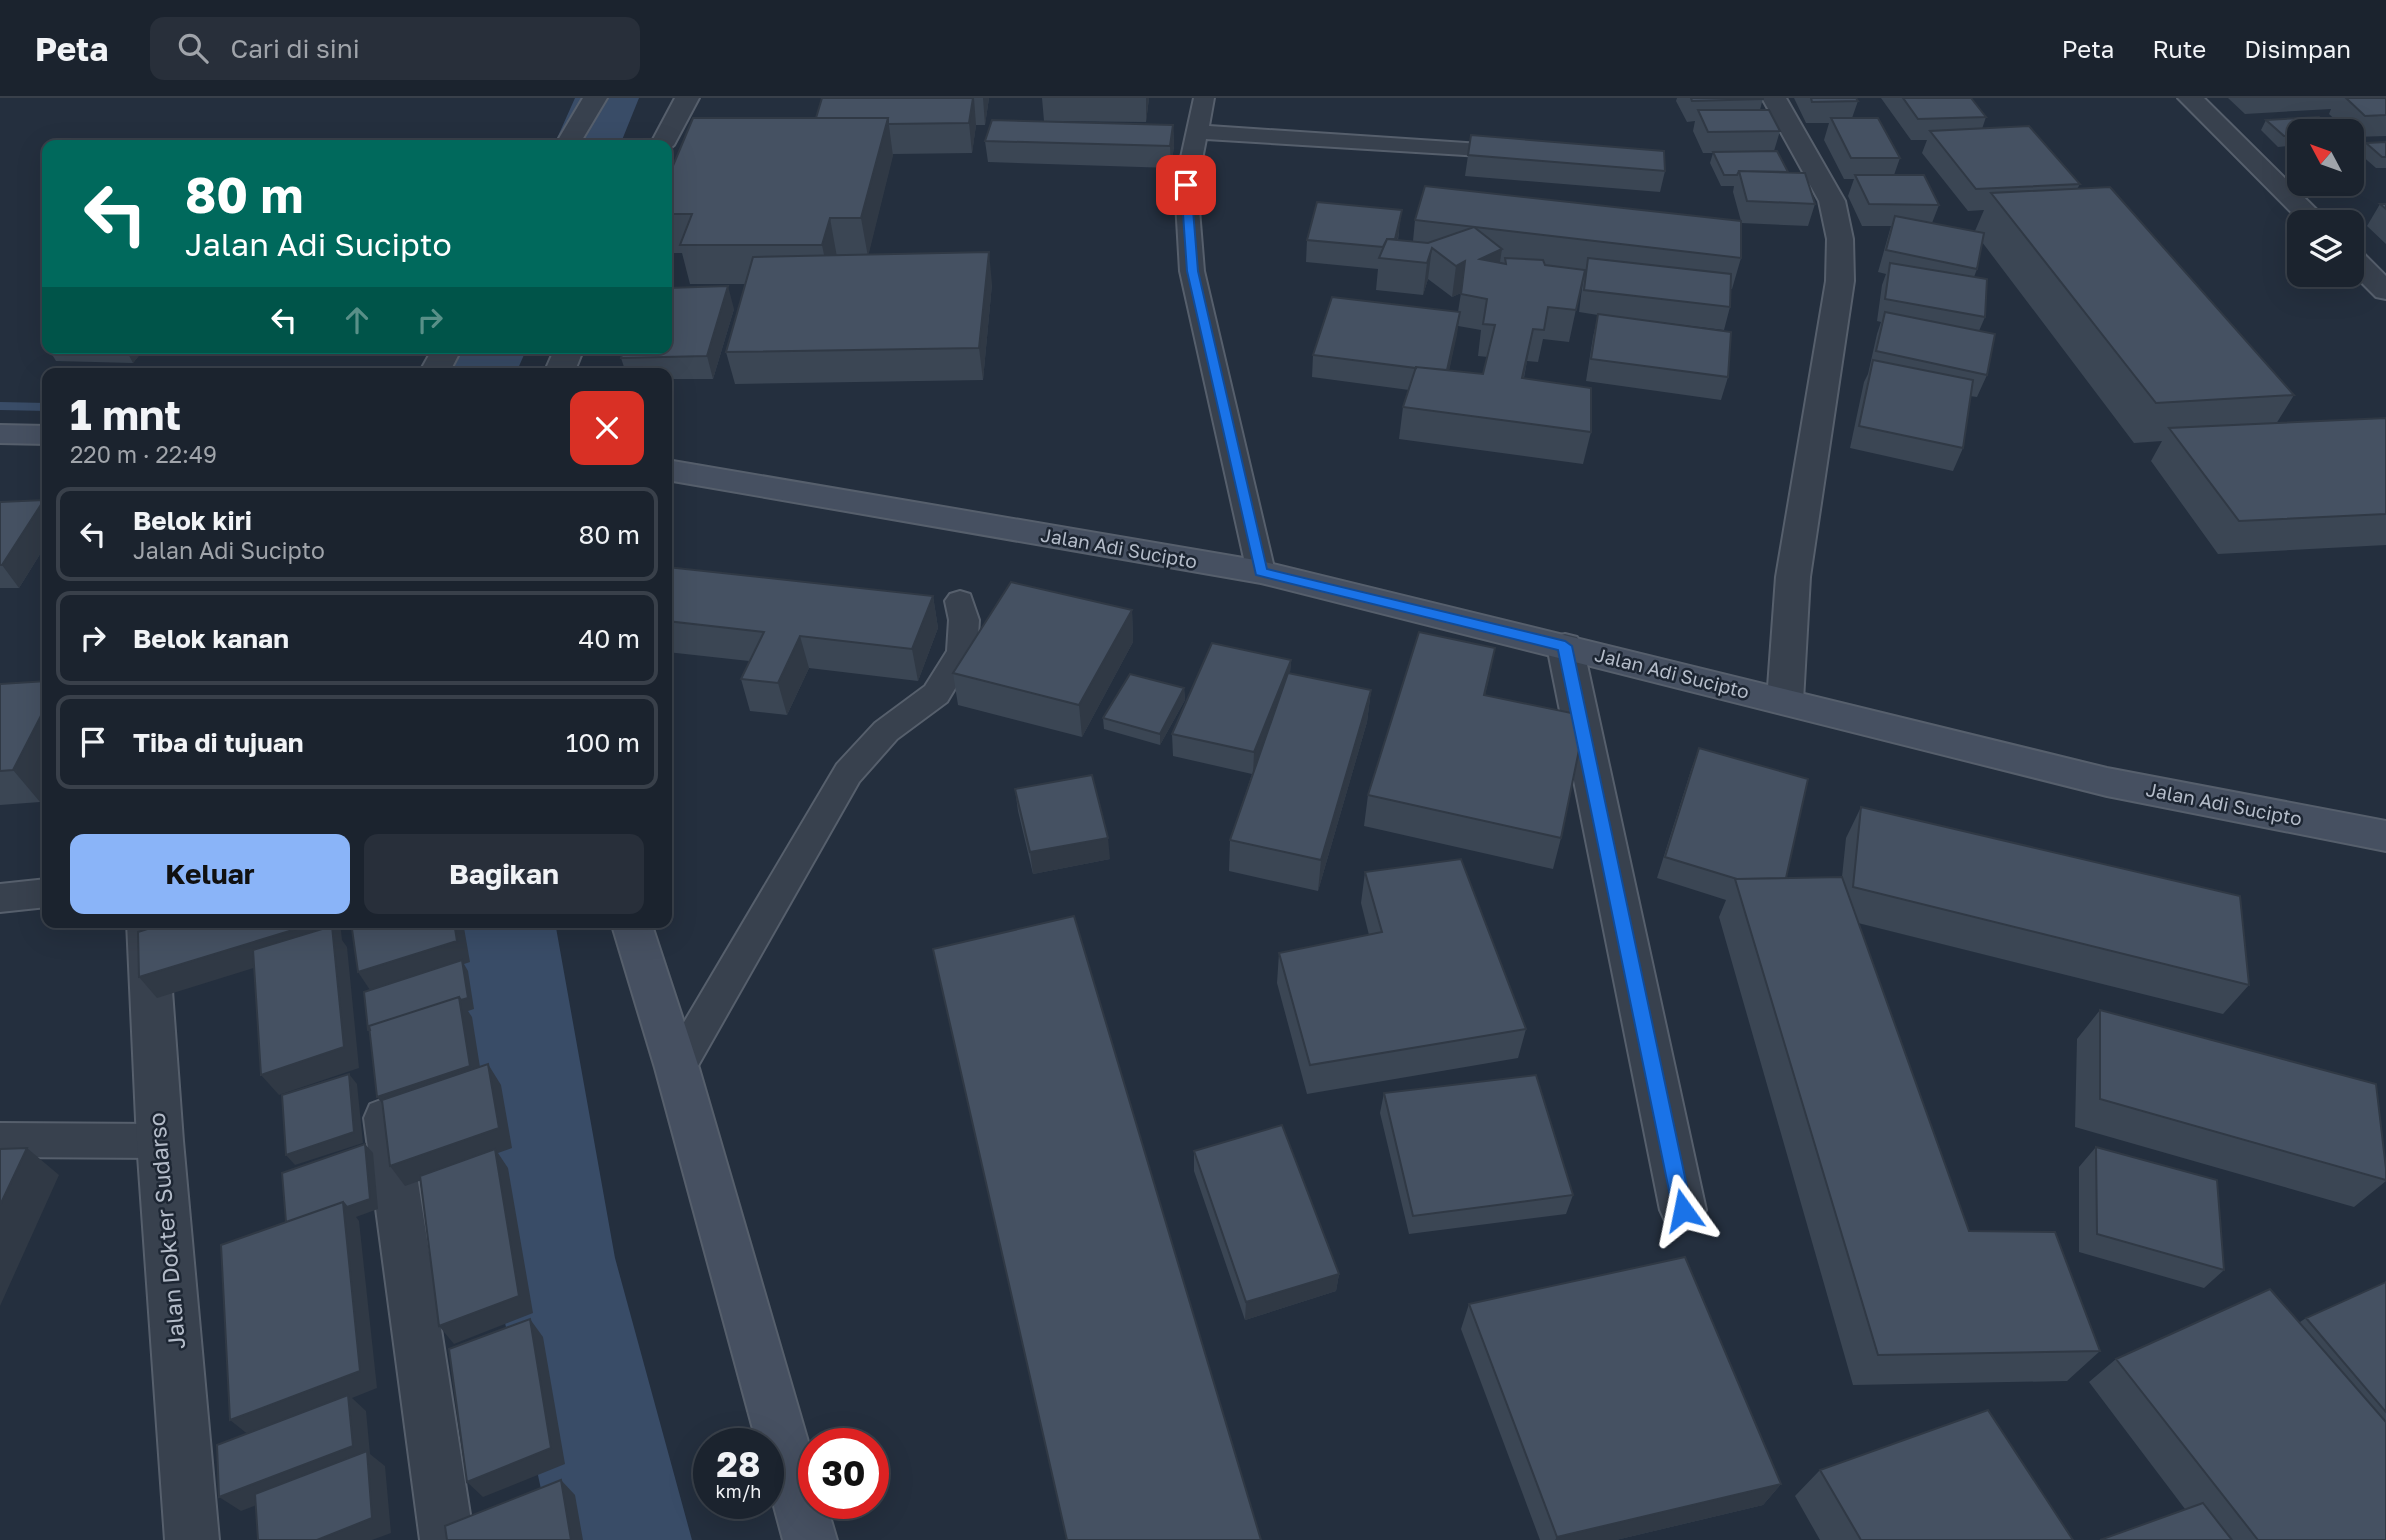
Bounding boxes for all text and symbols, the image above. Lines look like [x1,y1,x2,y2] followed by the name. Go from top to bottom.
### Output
[150,17,640,80] search box
[35,29,108,68] text: Peta
[174,29,212,67] icon: search
[230,33,360,64] text: Cari di sini
[2062,34,2114,63] text: Peta
[2152,34,2206,63] text: Rute
[2244,34,2351,63] text: Disimpan
[2287,119,2364,196] north arrow
[2287,119,2364,287] map controls
[1156,155,1216,215] pin
[185,165,303,224] text: 80 m
[1167,166,1205,204] icon: arrive
[70,168,161,259] icon: left
[2287,210,2364,287] button: layers
[185,225,452,263] text: Jalan Adi Sucipto
[265,301,303,339] icon: left
[338,301,376,339] icon: ahead
[411,301,449,339] icon: right
[70,389,181,439] text: 1 mnt
[570,391,644,465] button: close
[70,440,217,468] text: 220 m · 22:49
[133,505,252,536] text: Belok kiri
[74,515,112,553] icon: left
[579,519,640,550] text: 80 m
[1039,522,1199,573] street label: Jalan Adi Sucipto
[133,536,325,564] text: Jalan Adi Sucipto
[74,619,112,657] icon: right
[133,623,289,654] text: Belok kanan
[579,623,640,654] text: 40 m
[1592,642,1752,703] street label: Jalan Adi Sucipto
[74,723,112,761] icon: arrive
[133,727,303,758] text: Tiba di tujuan
[566,727,640,758] text: 100 m
[2144,777,2304,830] street label: Jalan Adi Sucipto
[70,834,350,914] button: Keluar
[364,834,644,914] button: Bagikan
[142,1112,190,1351] street label: Jalan Dokter Sudarso
[1646,1173,1720,1247] position arrow
[798,1428,889,1519] speed limit sign: 30
[717,1443,760,1485] text: 28
[716,1480,761,1502] text: km/h

